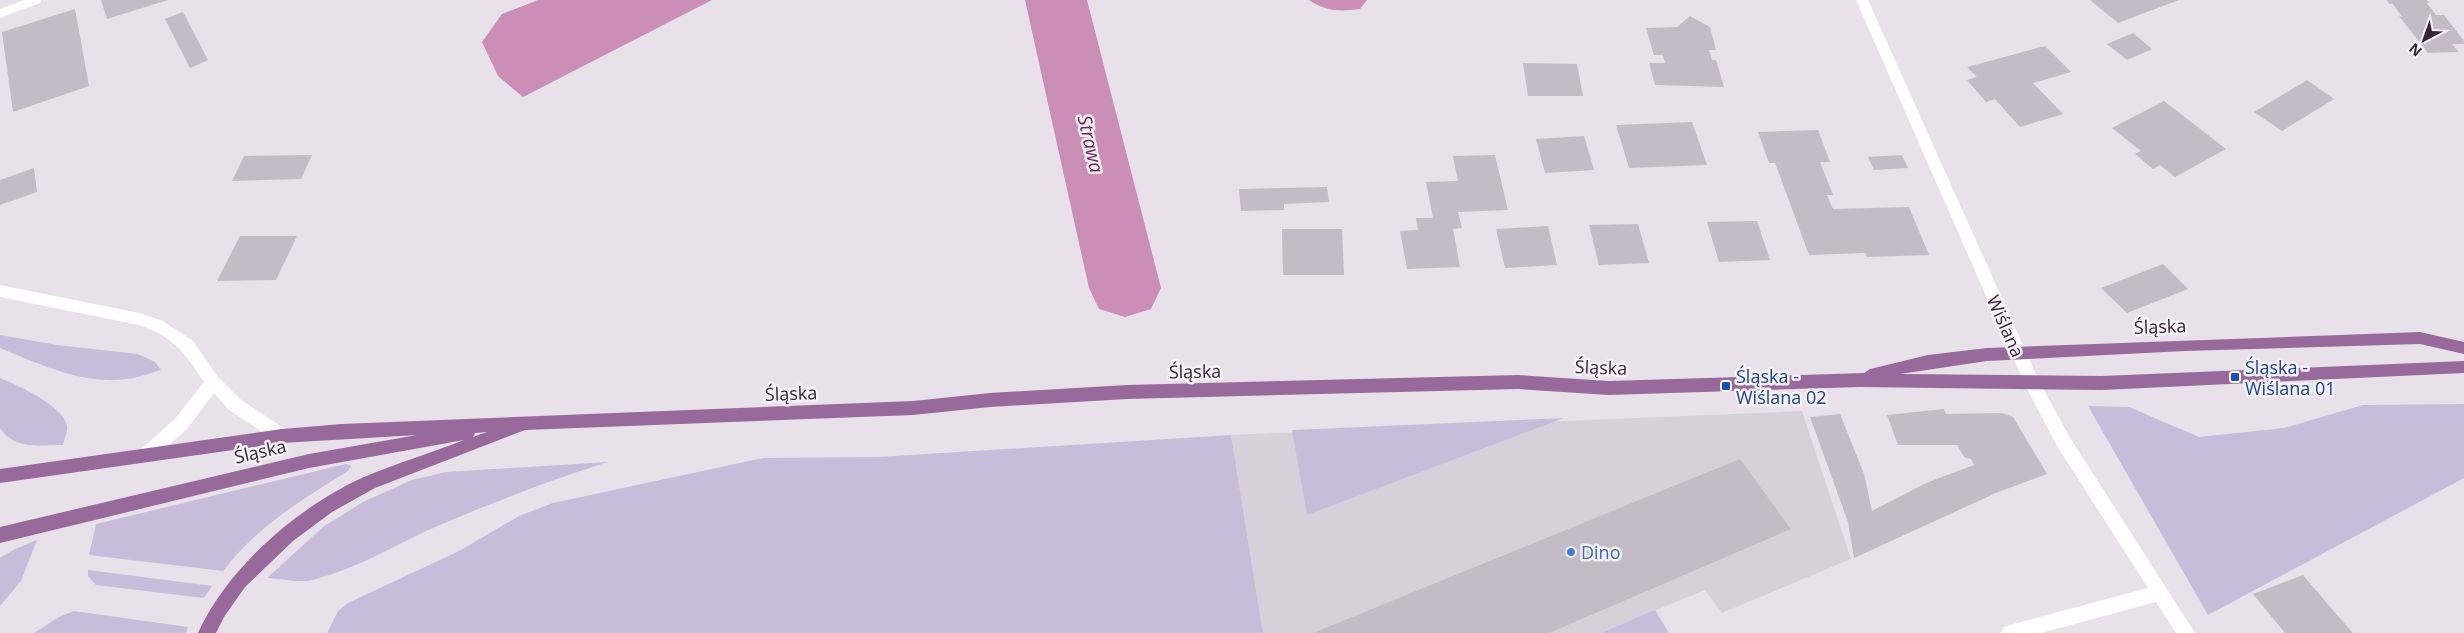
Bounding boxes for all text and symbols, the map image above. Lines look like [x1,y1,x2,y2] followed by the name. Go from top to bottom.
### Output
[2399,15,2449,65] north arrow
[2405,39,2426,61] text: N
[1072,113,1110,176] water label: Strawa
[1982,291,2030,361] street label: Wiślana
[2133,313,2187,339] street label: Śląska
[1574,354,1628,380] street label: Śląska
[2245,355,2336,400] place label: Śląska - Wiślana 01
[1169,359,1221,383] street label: Śląska
[1736,364,1827,409] place label: Śląska - Wiślana 02
[2229,371,2241,383] marker: Śląska - Wiślana 01
[764,380,818,406] street label: Śląska
[1720,380,1732,392] marker: Śląska - Wiślana 02
[232,433,288,469] street label: Śląska
[1581,540,1620,564] place label: Dino
[1565,546,1577,558] marker: Dino

